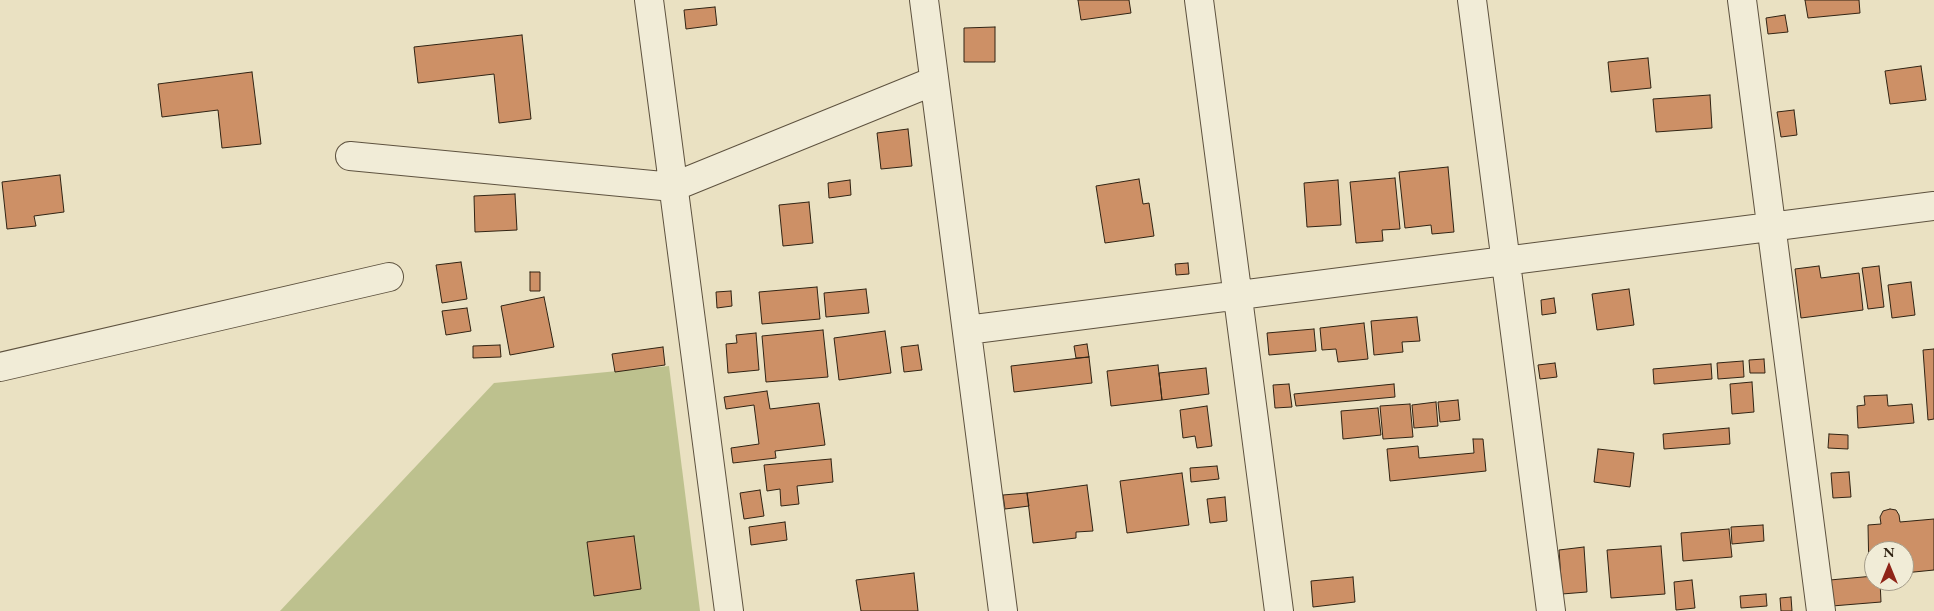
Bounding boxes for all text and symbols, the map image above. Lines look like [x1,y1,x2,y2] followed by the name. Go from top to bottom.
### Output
[1864,541,1914,591] north arrow
[1883,543,1895,561] text: N

